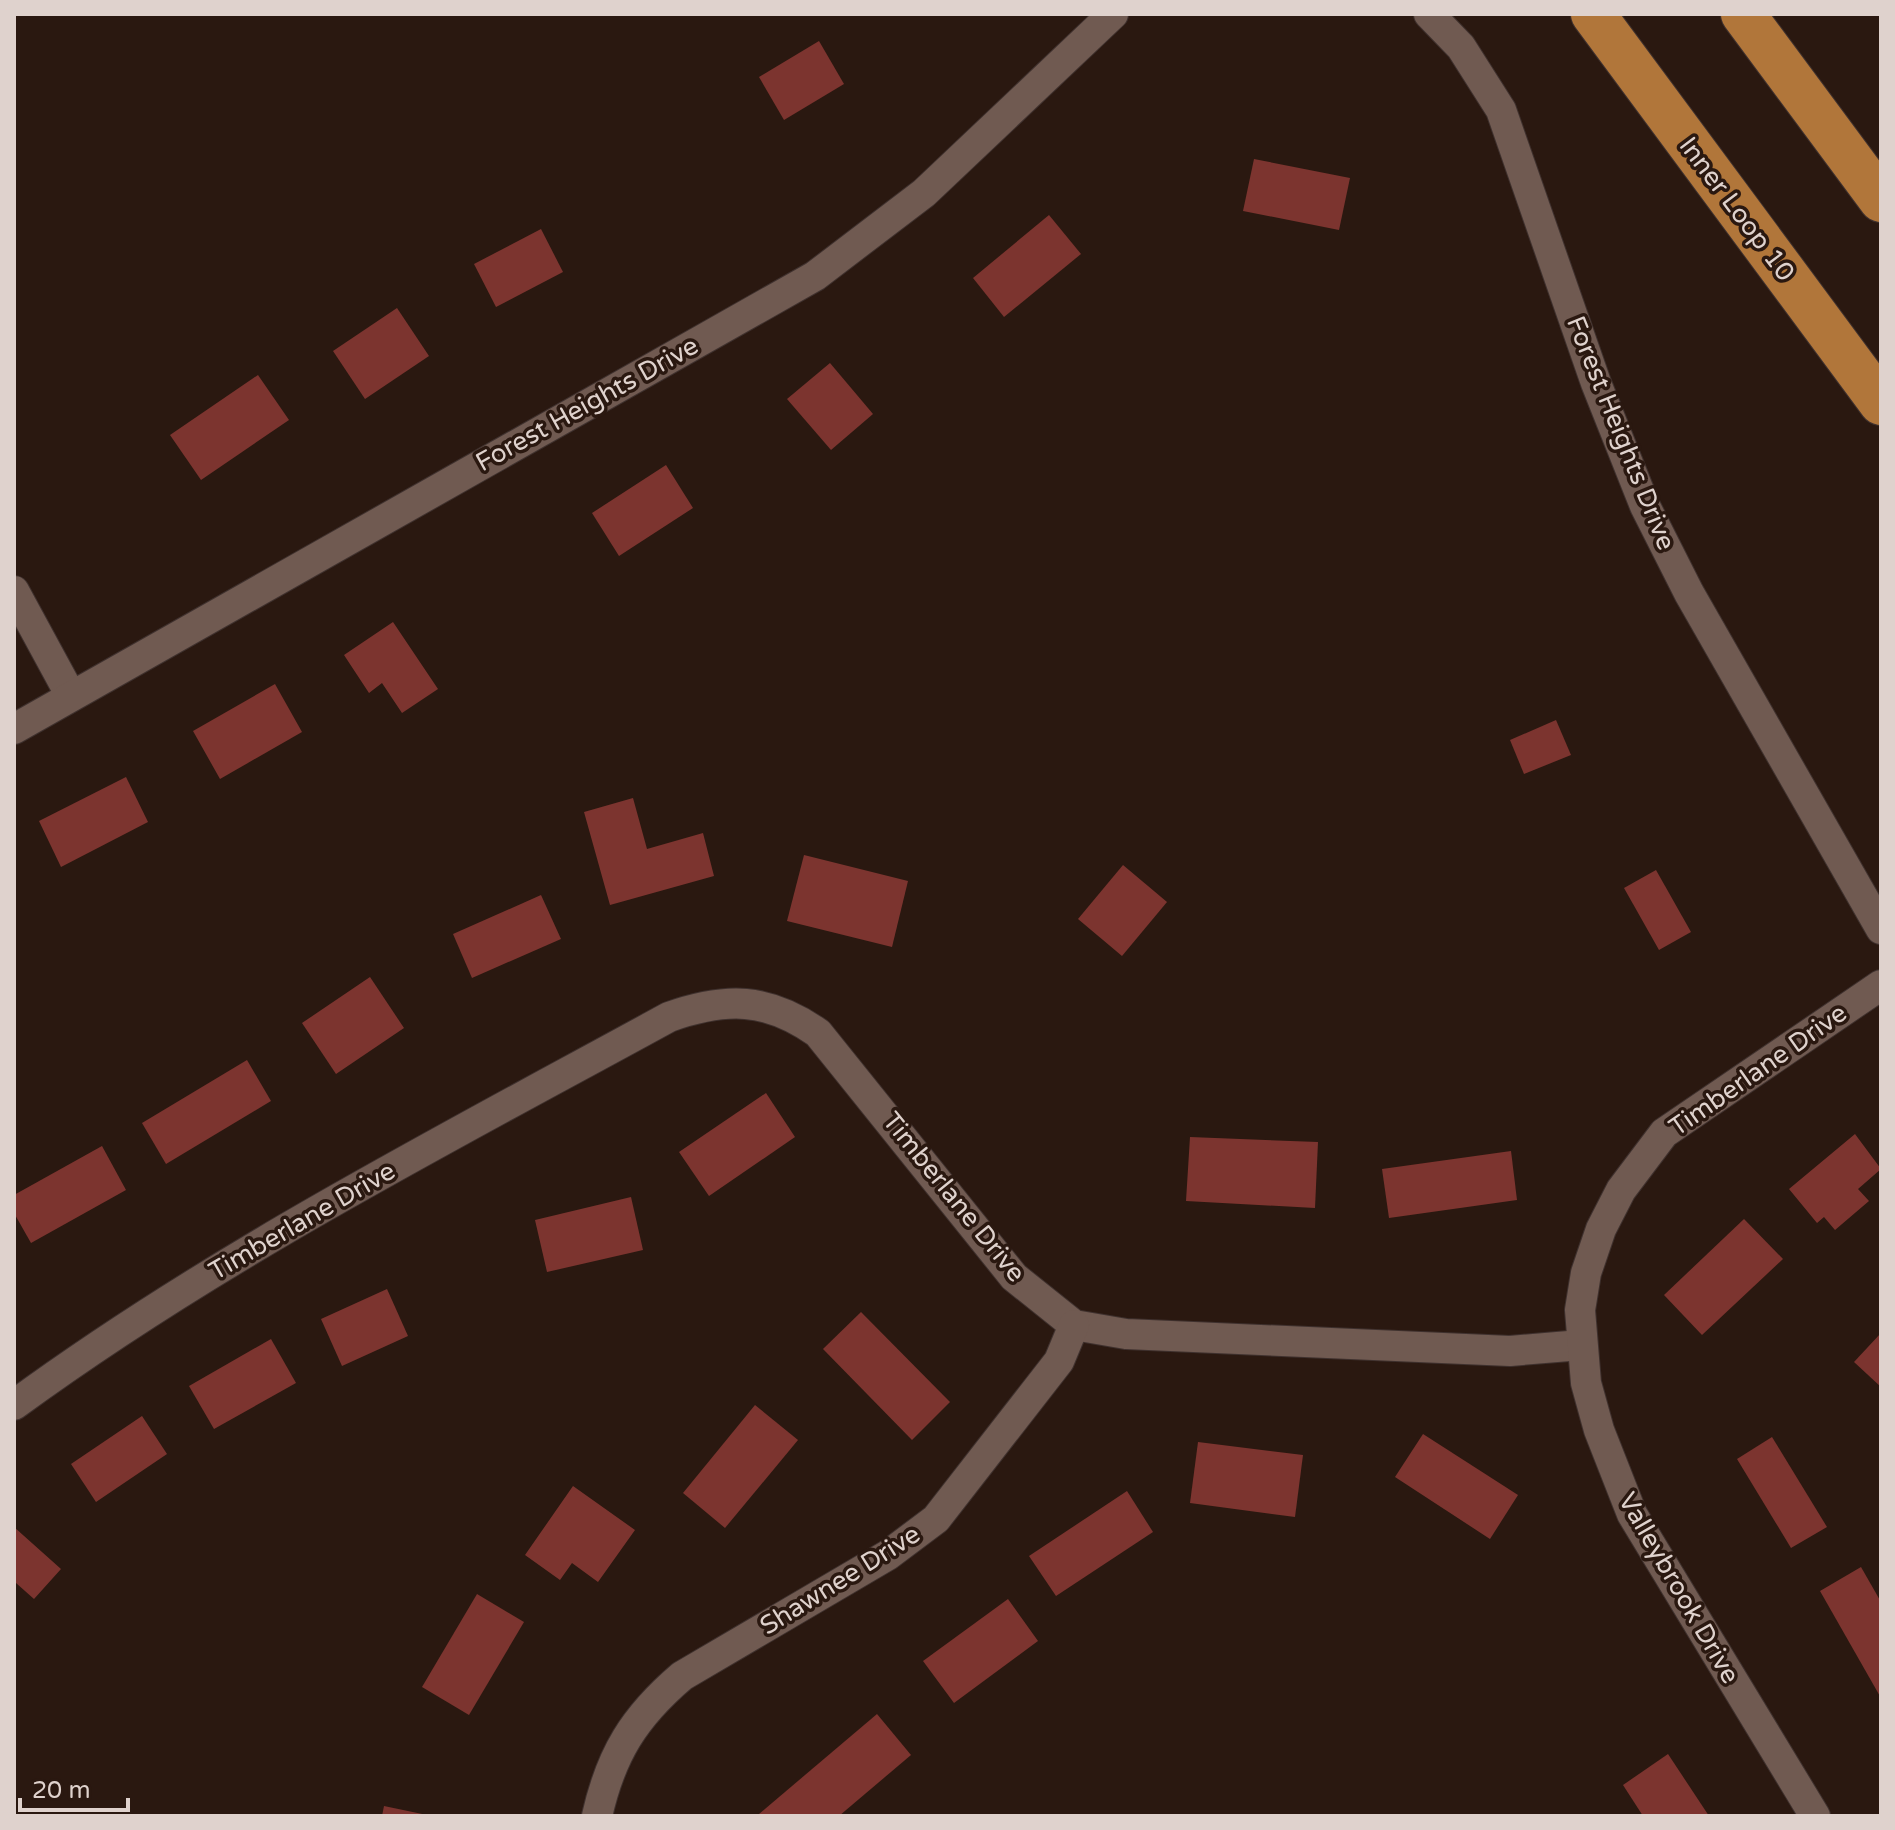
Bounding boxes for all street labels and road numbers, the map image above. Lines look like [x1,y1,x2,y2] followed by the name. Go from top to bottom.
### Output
[1673,131,1801,287] street label: Inner Loop 10
[1560,312,1682,554] street label: Forest Heights Drive
[470,330,704,478] street label: Forest Heights Drive
[1663,997,1853,1143] street label: Timberlane Drive
[876,1106,1032,1288] street label: Timberlane Drive
[204,1155,400,1287] street label: Timberlane Drive
[1612,1487,1746,1689] street label: Valleybrook Drive
[754,1518,926,1642] street label: Shawnee Drive

